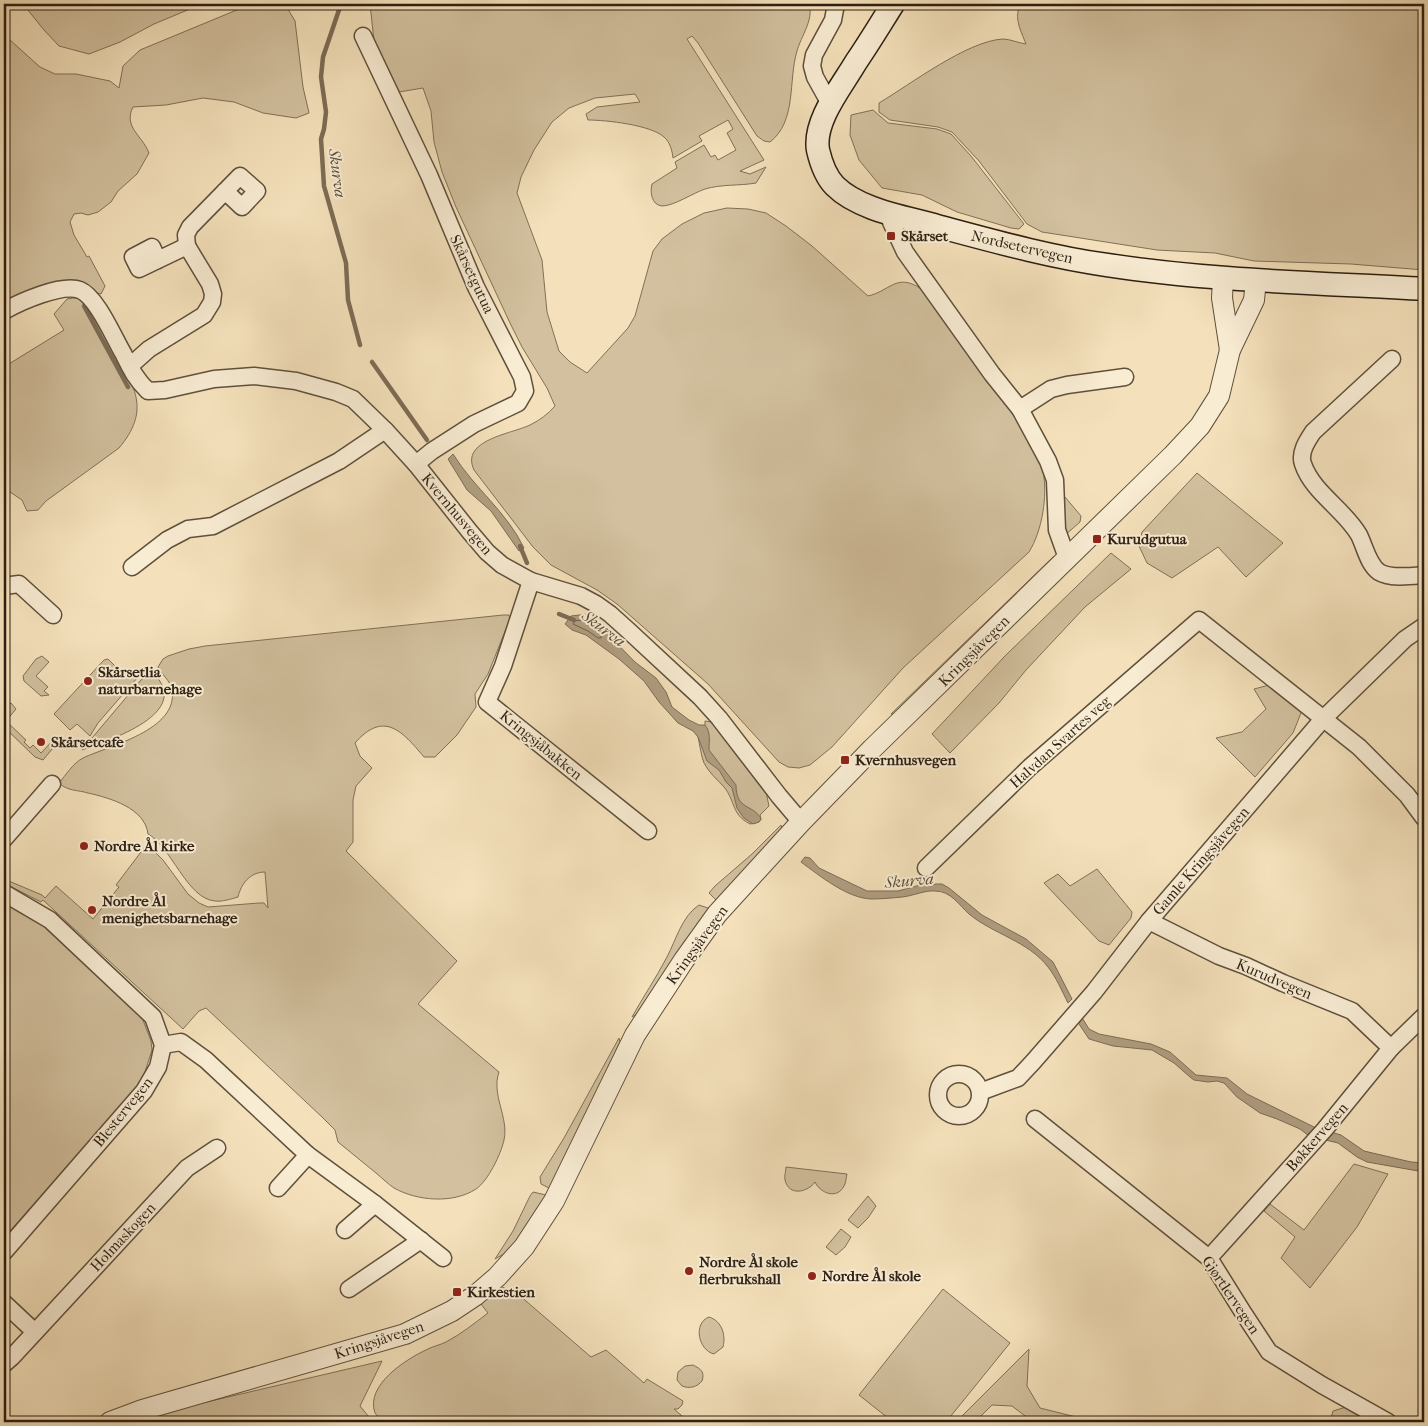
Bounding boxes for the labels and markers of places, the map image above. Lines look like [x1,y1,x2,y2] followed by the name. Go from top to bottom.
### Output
[901,227,949,245] place label: Skårset
[885,230,897,242] marker: Skårset
[1107,530,1188,548] place label: Kurudgutua
[1091,533,1103,545] marker: Kurudgutua
[97,663,202,698] place label: Skårsetlia naturbarnehage
[82,675,94,687] marker: Skårsetlia naturbarnehage
[51,733,124,751] place label: Skårsetcafe
[35,736,47,748] marker: Skårsetcafe
[855,751,956,769] place label: Kvernhusvegen
[839,754,851,766] marker: Kvernhusvegen
[94,836,195,855] place label: Nordre Ål kirke
[78,840,90,852] marker: Nordre Ål kirke
[101,891,238,927] place label: Nordre Ål menighetsbarnehage
[86,904,98,916] marker: Nordre Ål menighetsbarnehage
[699,1252,799,1288] place label: Nordre Ål skole flerbrukshall
[683,1265,695,1277] marker: Nordre Ål skole flerbrukshall
[822,1266,922,1285] place label: Nordre Ål skole
[806,1270,818,1282] marker: Nordre Ål skole
[467,1283,535,1301] place label: Kirkestien
[451,1286,463,1298] marker: Kirkestien

